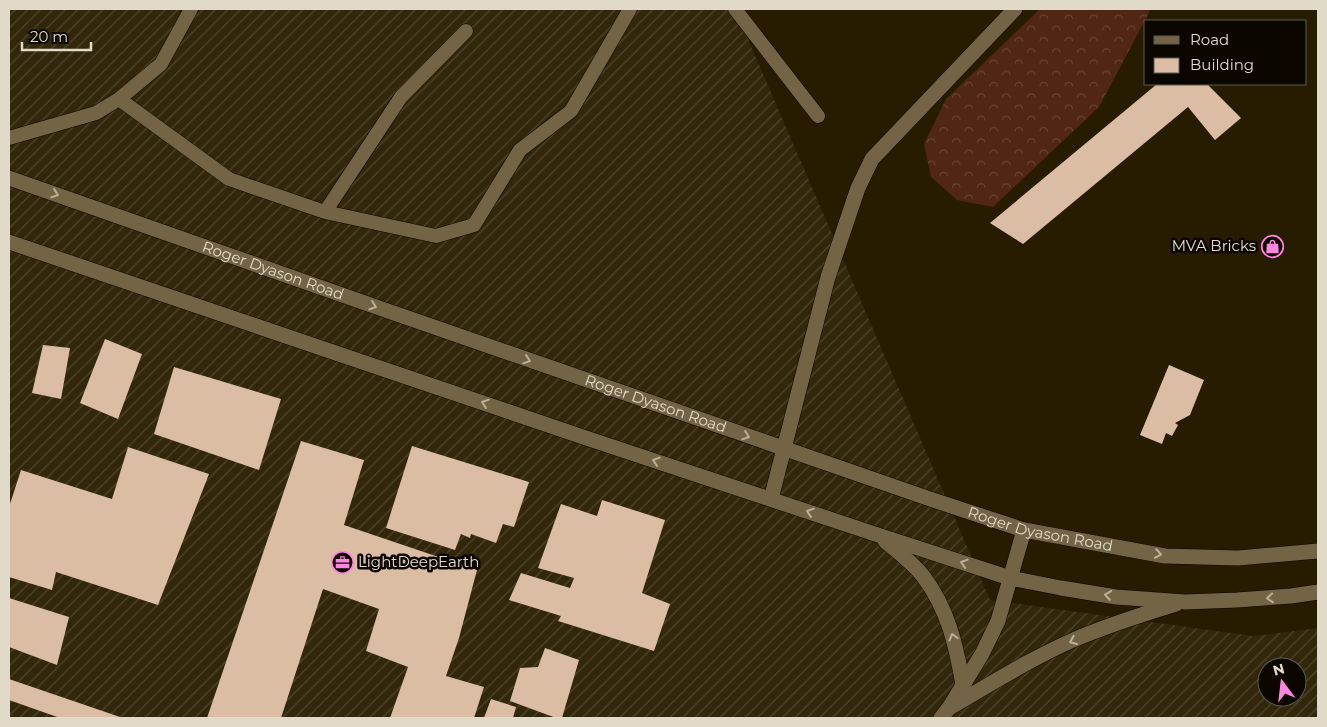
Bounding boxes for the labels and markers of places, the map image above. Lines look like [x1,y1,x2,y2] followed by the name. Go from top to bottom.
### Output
[1260,234,1284,258] shop icon: MVA Bricks
[1172,236,1256,255] place label: MVA Bricks
[330,550,354,574] office icon: LightDeepEarth
[358,552,479,571] place label: LightDeepEarth

